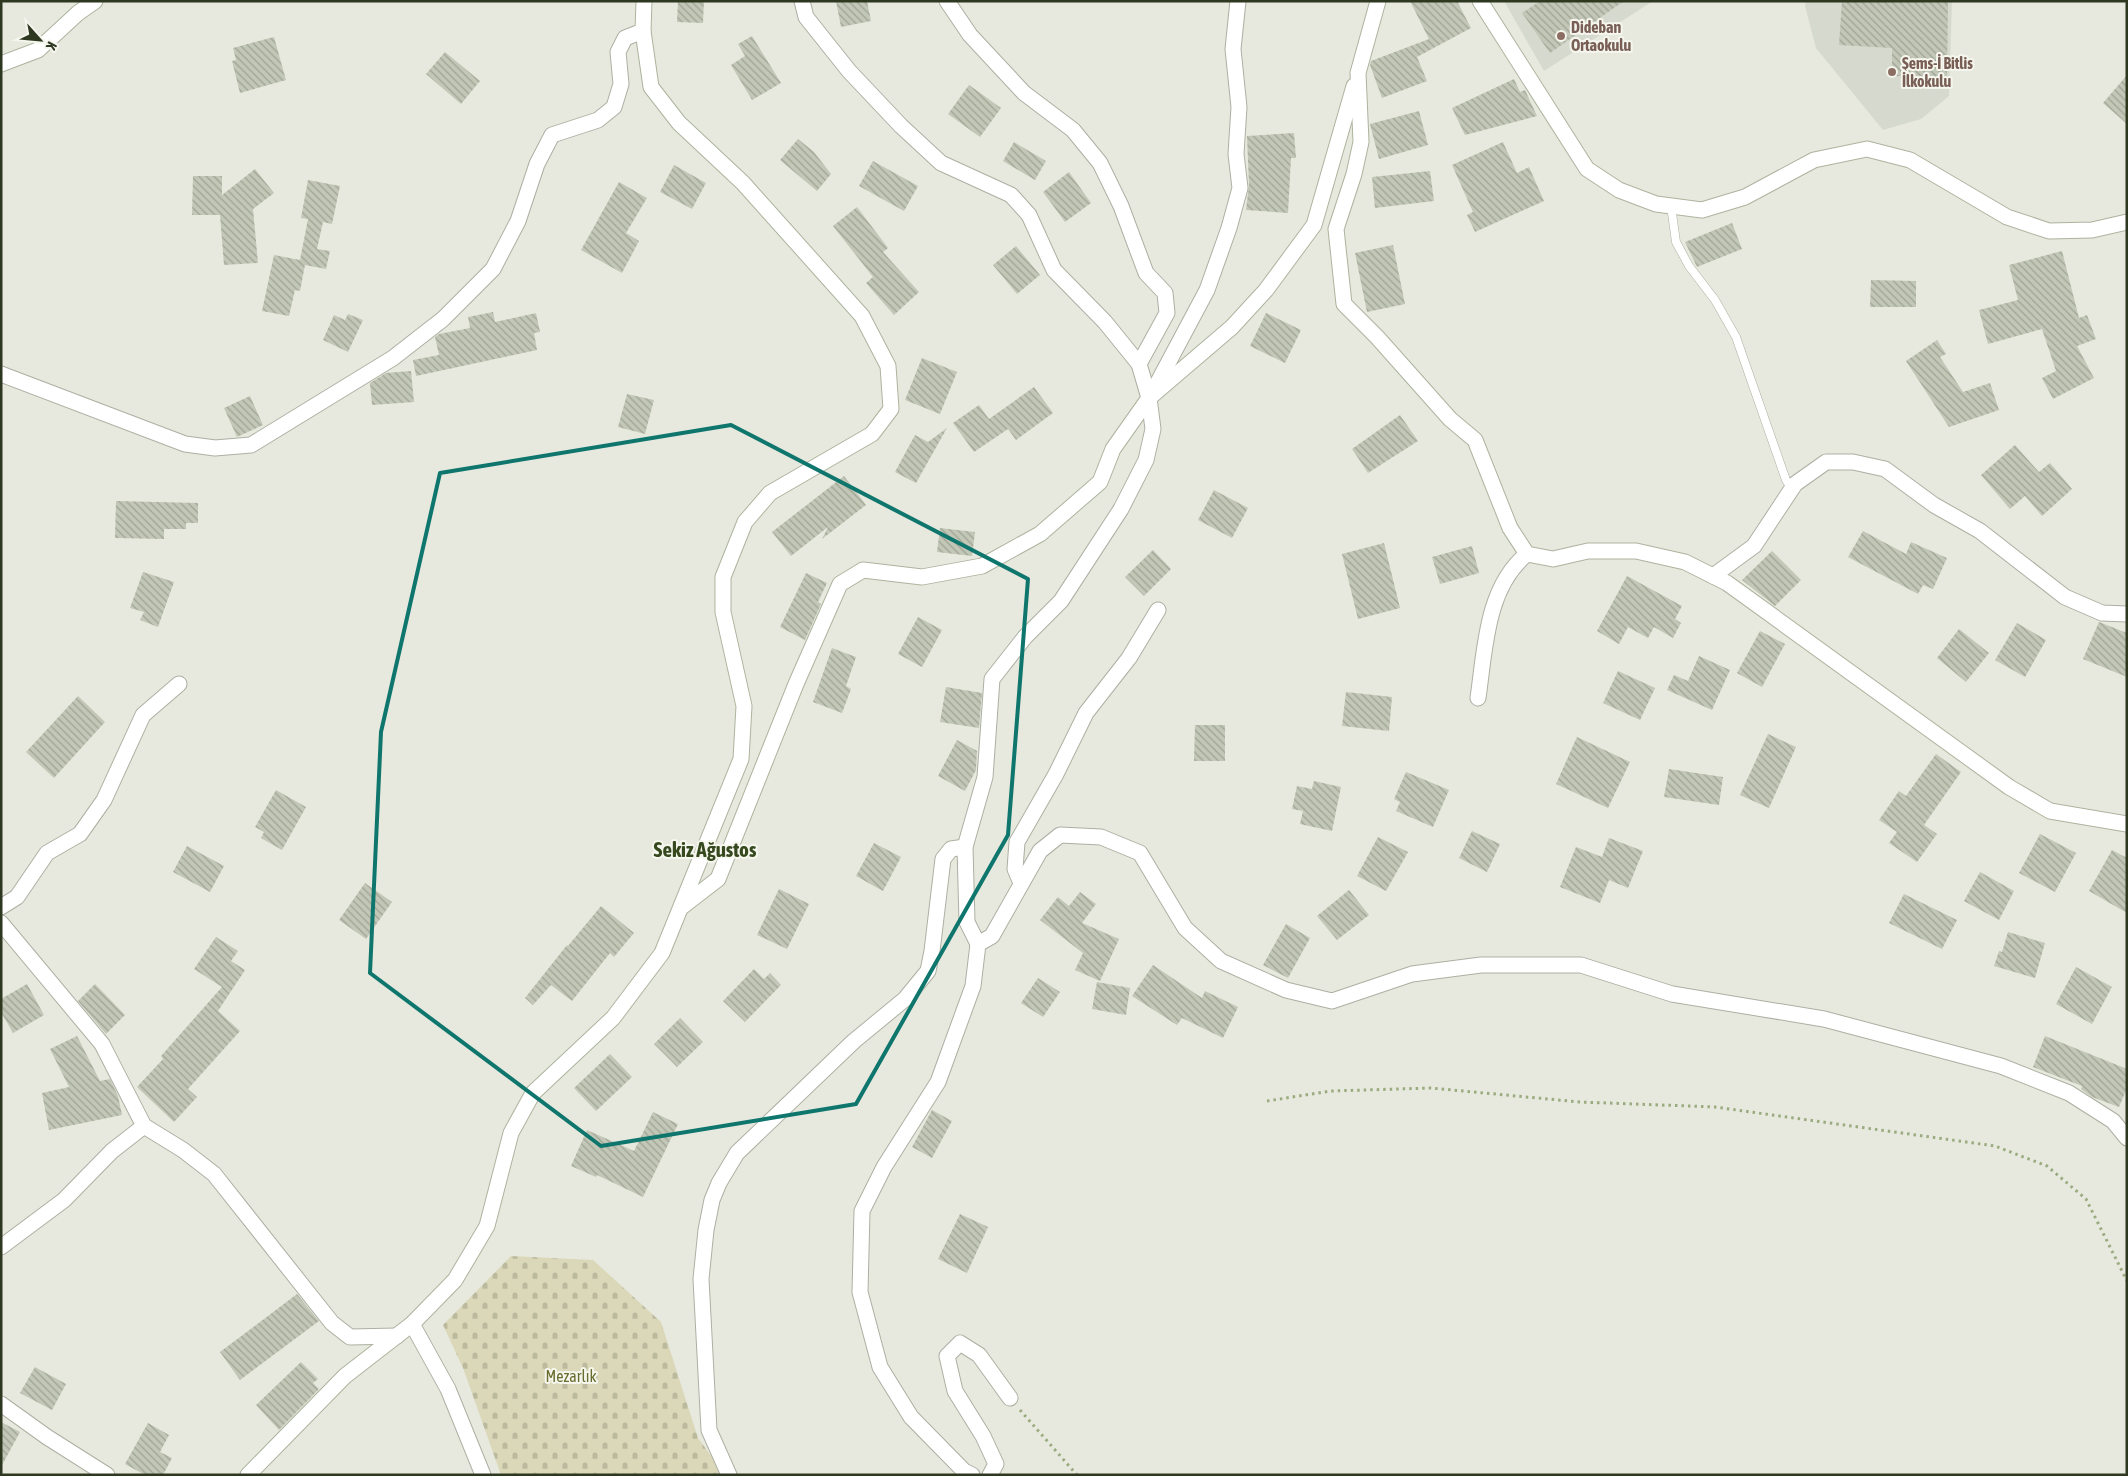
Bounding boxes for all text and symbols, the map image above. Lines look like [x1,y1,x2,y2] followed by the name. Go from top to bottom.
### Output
[15,15,65,65] north arrow
[1571,18,1631,54] place label: Dideban Ortaokulu
[1555,30,1567,42] marker: Dideban Ortaokulu
[43,39,60,53] text: K
[1902,54,1973,90] place label: Şems-İ Bitlis İlkokulu
[1886,66,1898,78] marker: Şems-İ Bitlis İlkokulu
[654,837,757,861] district label: Sekiz Ağustos
[546,1367,596,1385] park label: Mezarlık

